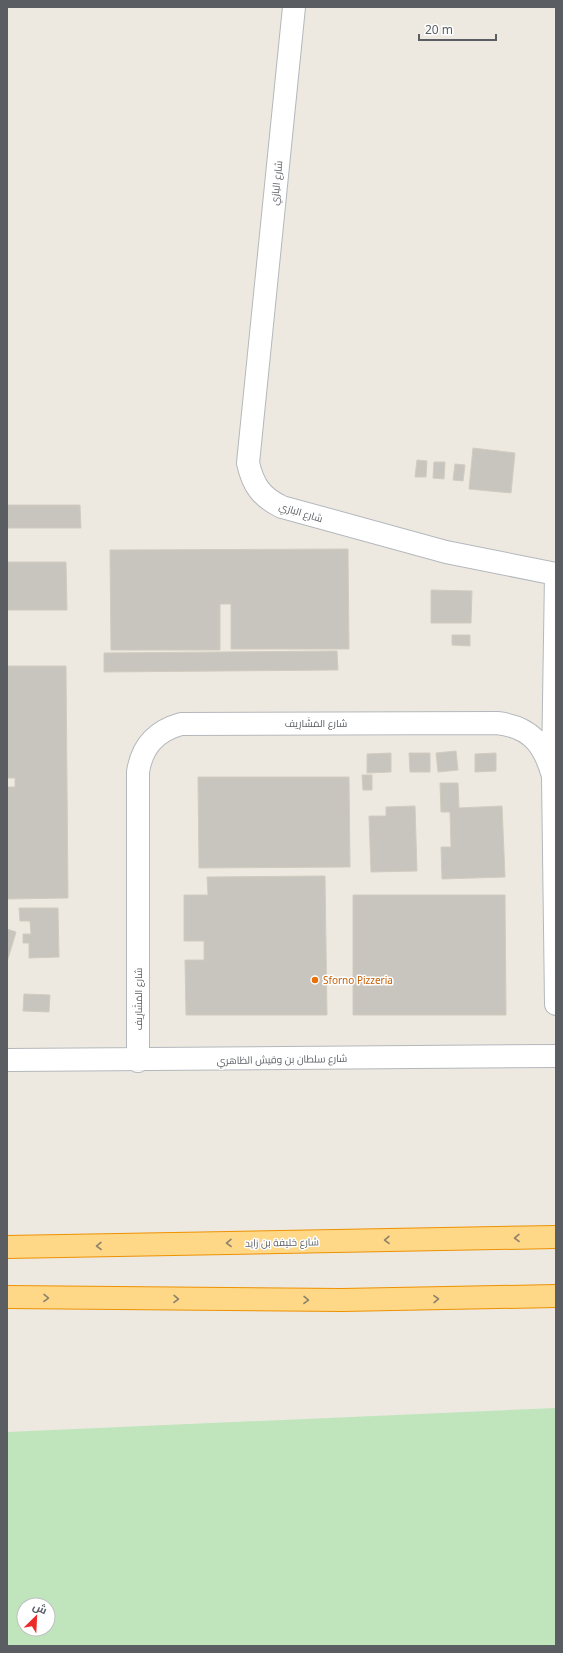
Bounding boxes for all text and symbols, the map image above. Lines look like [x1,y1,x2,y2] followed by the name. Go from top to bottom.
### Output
[419,16,496,42] scale bar
[425,21,453,38] text: 20 m
[267,160,286,206] street label: شارع البازي
[277,499,325,526] street label: شارع البازي
[285,716,347,730] street label: شارع المَشَارِيف
[131,968,145,1030] street label: شارع المَشَارِيف
[323,973,393,987] place label: Sforno Pizzeria
[310,975,320,985] marker: Sforno Pizzeria
[217,1051,347,1068] street label: شارع سلطان بن وقيش الظاهري
[245,1234,319,1250] street label: شارع خليفة بن زايد
[514,1234,520,1242] one-way arrow
[384,1236,390,1244] one-way arrow
[226,1239,232,1247] one-way arrow
[96,1242,102,1250] one-way arrow
[43,1294,49,1302] one-way arrow
[433,1294,439,1303] one-way arrow
[173,1295,179,1303] one-way arrow
[303,1296,309,1304] one-way arrow
[16,1597,56,1637] north arrow
[31,1598,50,1617] text: ش

